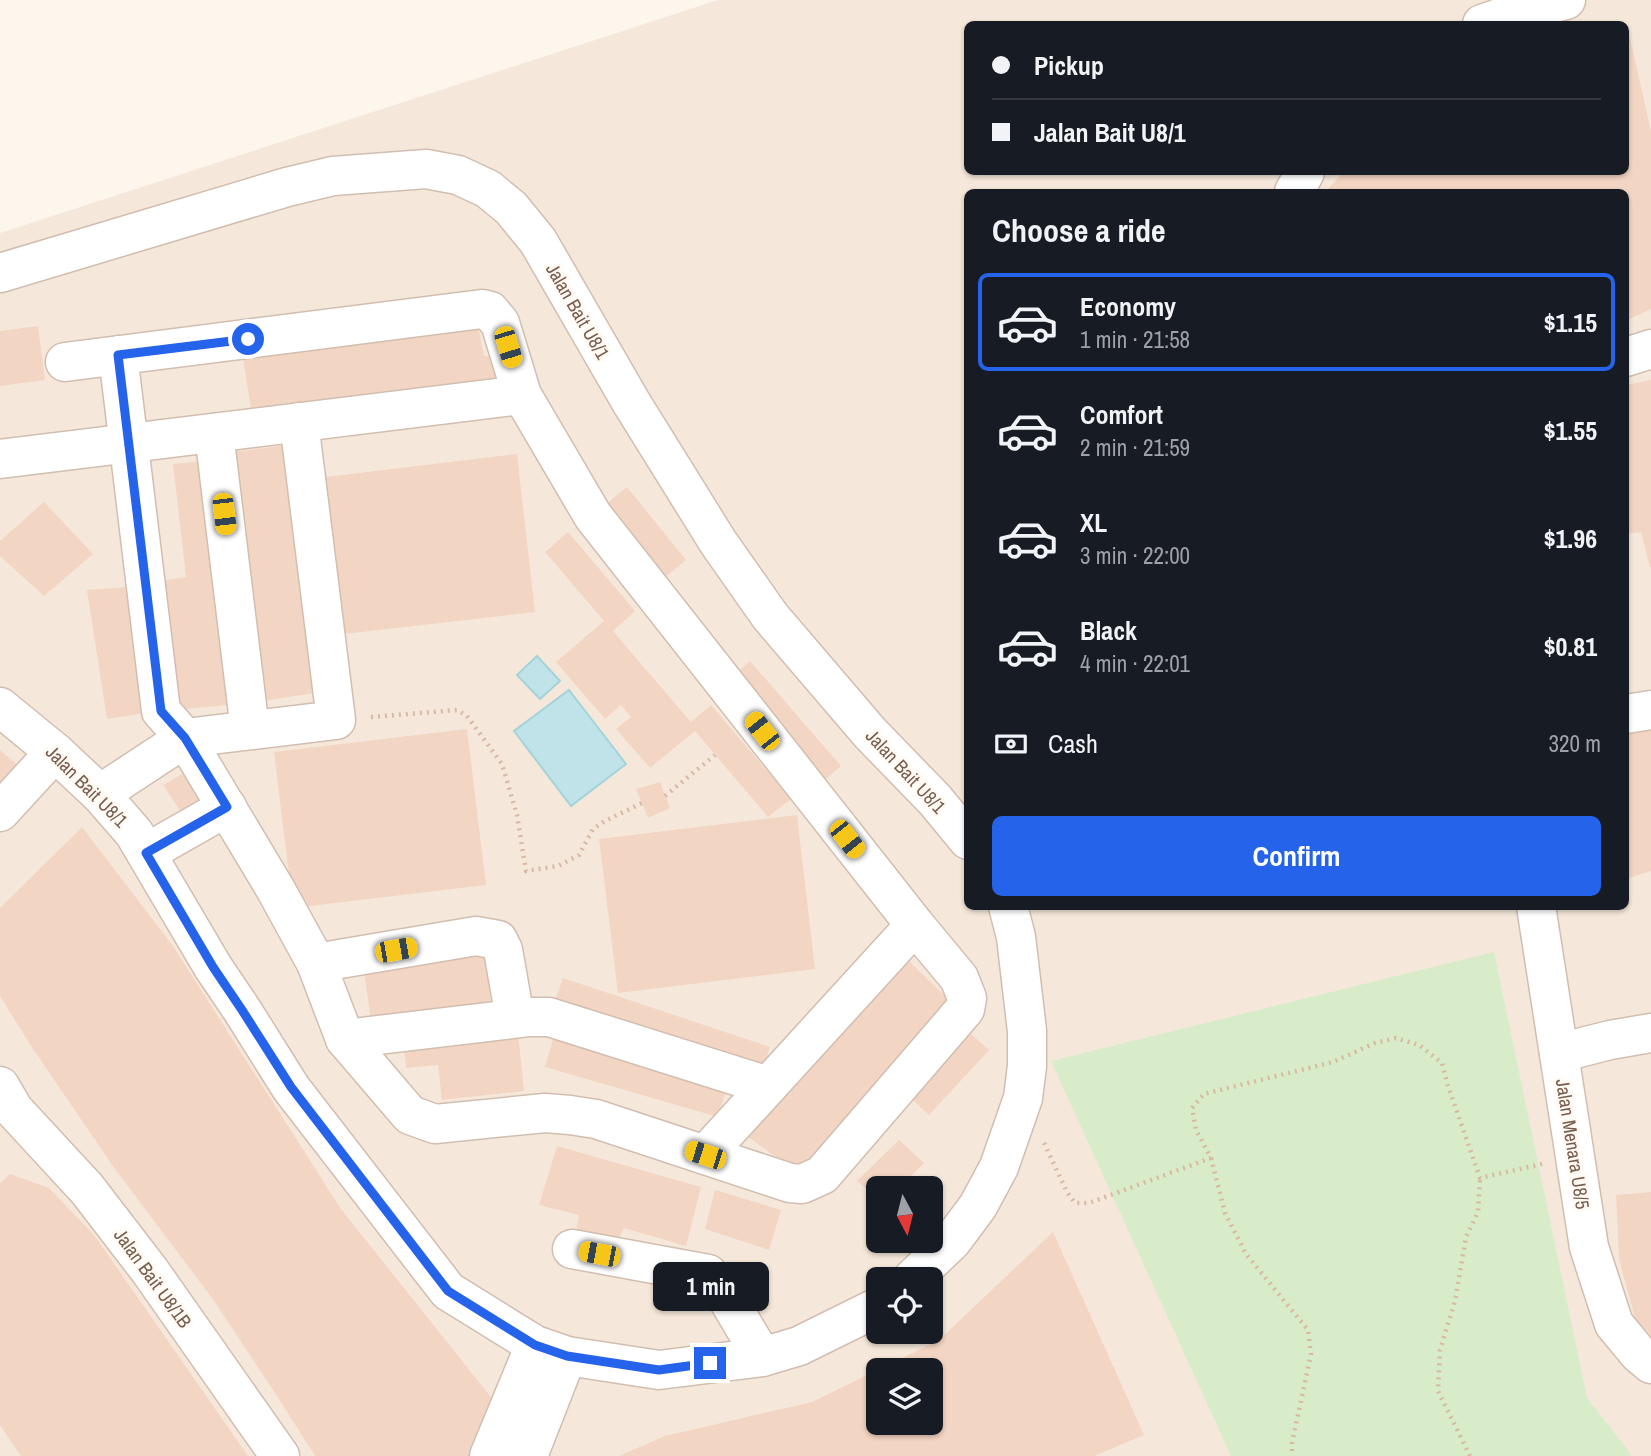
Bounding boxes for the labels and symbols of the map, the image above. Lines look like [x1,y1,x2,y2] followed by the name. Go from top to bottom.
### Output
[540,258,616,364] street label: Jalan Bait U8/1
[232,323,264,355] route start
[492,324,525,370] car
[212,492,237,536] car
[741,708,784,754] car
[860,723,952,819] street label: Jalan Bait U8/1
[40,739,134,833] street label: Jalan Bait U8/1
[826,816,869,862] car
[374,936,419,964] car
[1550,1077,1596,1211] street label: Jalan Menara U8/5
[682,1139,729,1171] car
[866,1176,943,1253] north arrow
[108,1223,198,1333] street label: Jalan Bait U8/1B
[577,1240,622,1268] car
[652,1262,768,1310] callout: 1 min
[694,1347,726,1379] route end

